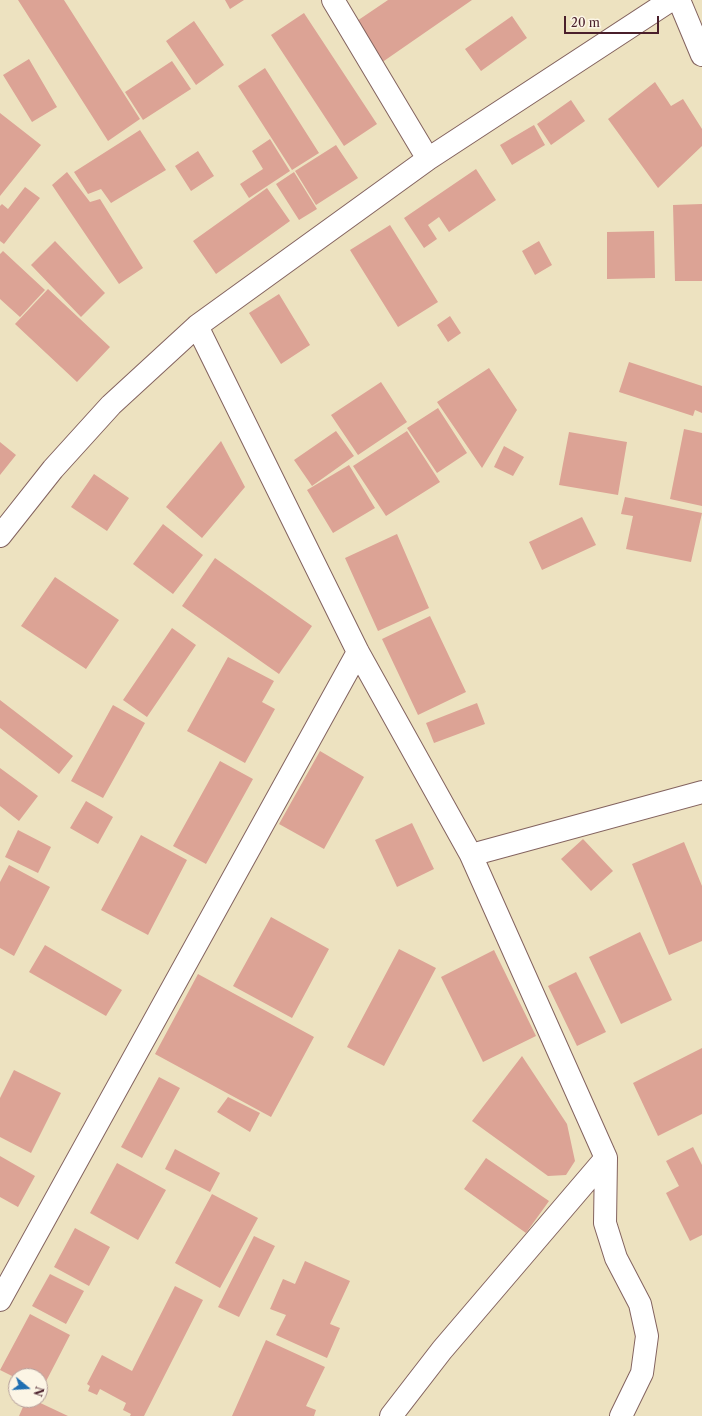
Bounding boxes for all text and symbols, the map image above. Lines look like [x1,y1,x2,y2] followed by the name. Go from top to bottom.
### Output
[566,8,661,34] scale bar
[571,15,600,30] text: 20 m
[8,1368,48,1408] north arrow
[30,1385,47,1398] text: N

